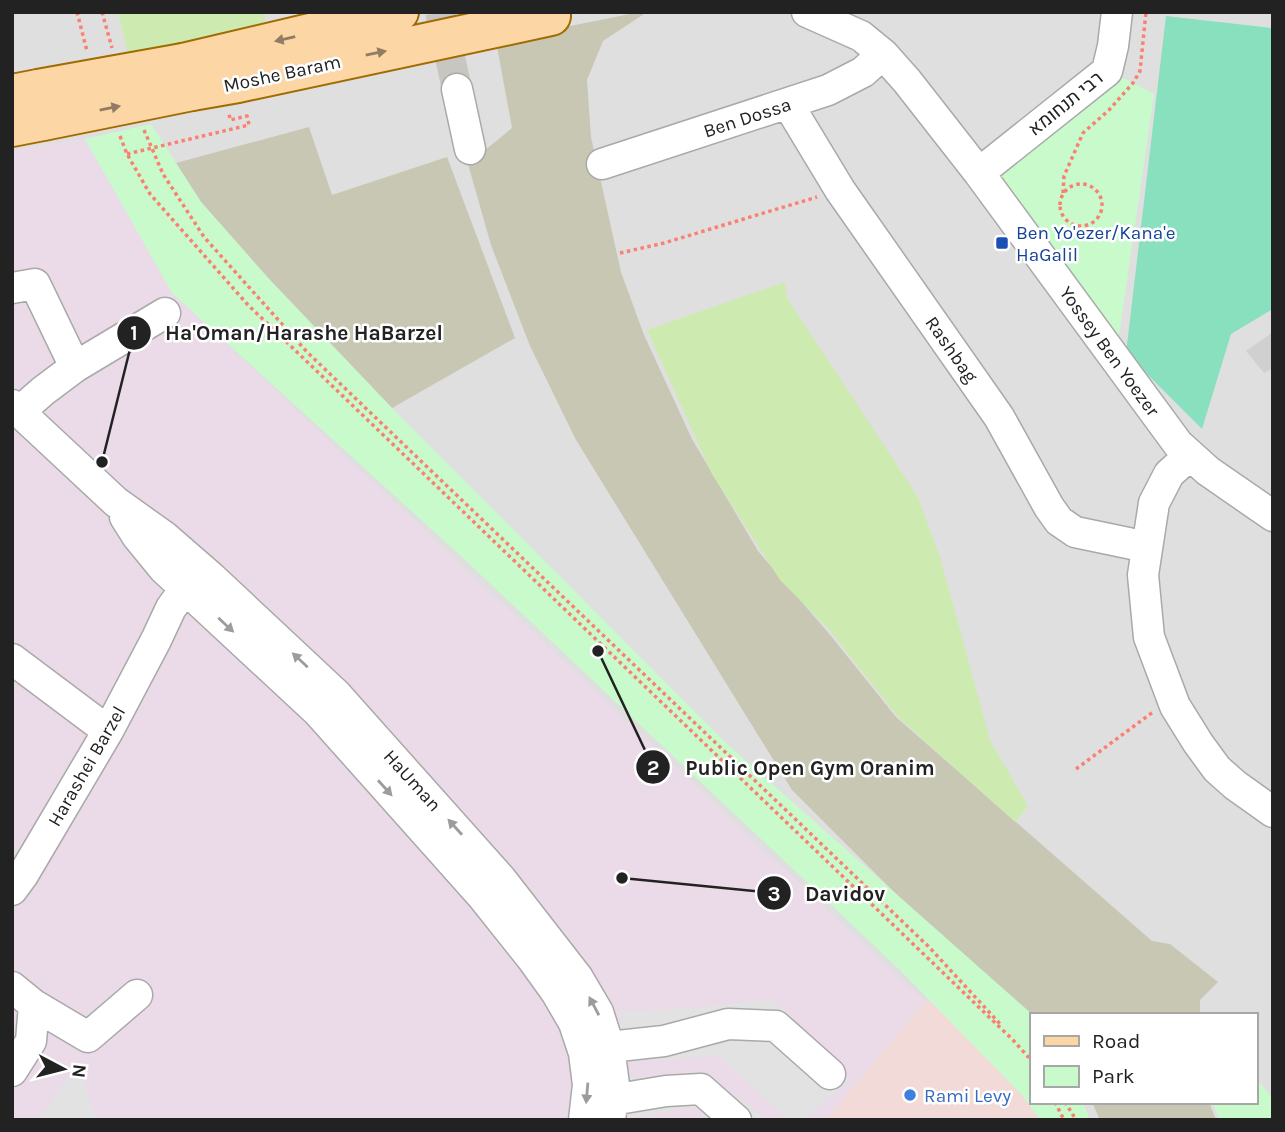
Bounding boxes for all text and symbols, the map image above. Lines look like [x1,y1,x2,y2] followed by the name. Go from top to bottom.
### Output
[274,34,296,45] one-way arrow
[365,47,387,58] one-way arrow
[221,51,343,97] street label: Moshe Baram
[1024,67,1107,141] street label: רבי תנחומא
[701,93,794,142] street label: Ben Dossa
[99,102,121,113] one-way arrow
[1016,222,1176,266] place label: Ben Yo'ezer/Kana'e HaGalil
[994,235,1010,251] marker: Ben Yo'ezer/Kana'e HaGalil
[1055,282,1164,421] street label: Yossey Ben Yoezer
[116,312,457,354] callout: Ha'Oman/Harashe HaBarzel
[920,312,982,387] street label: Rashbag
[130,321,138,345] text: 1
[165,321,443,345] text: Ha'Oman/Harashe HaBarzel
[217,617,234,633] one-way arrow
[292,653,309,669] one-way arrow
[44,702,130,831] street label: Harashei Barzel
[379,745,446,816] street label: HaUman
[636,746,948,788] callout: Public Open Gym Oranim
[647,756,659,780] text: 2
[685,756,935,780] text: Public Open Gym Oranim
[377,779,392,796] one-way arrow
[447,818,463,836] one-way arrow
[756,872,899,914] callout: Davidov
[767,882,781,906] text: 3
[805,882,885,906] text: Davidov
[588,996,599,1016] one-way arrow
[1030,1013,1257,1104] legend
[1092,1029,1140,1053] text: Road
[28,1034,98,1104] north arrow
[67,1063,91,1079] text: N
[1092,1064,1135,1088] text: Park
[581,1082,592,1104] one-way arrow
[924,1085,1011,1107] place label: Rami Levy
[902,1087,918,1103] marker: Rami Levy

